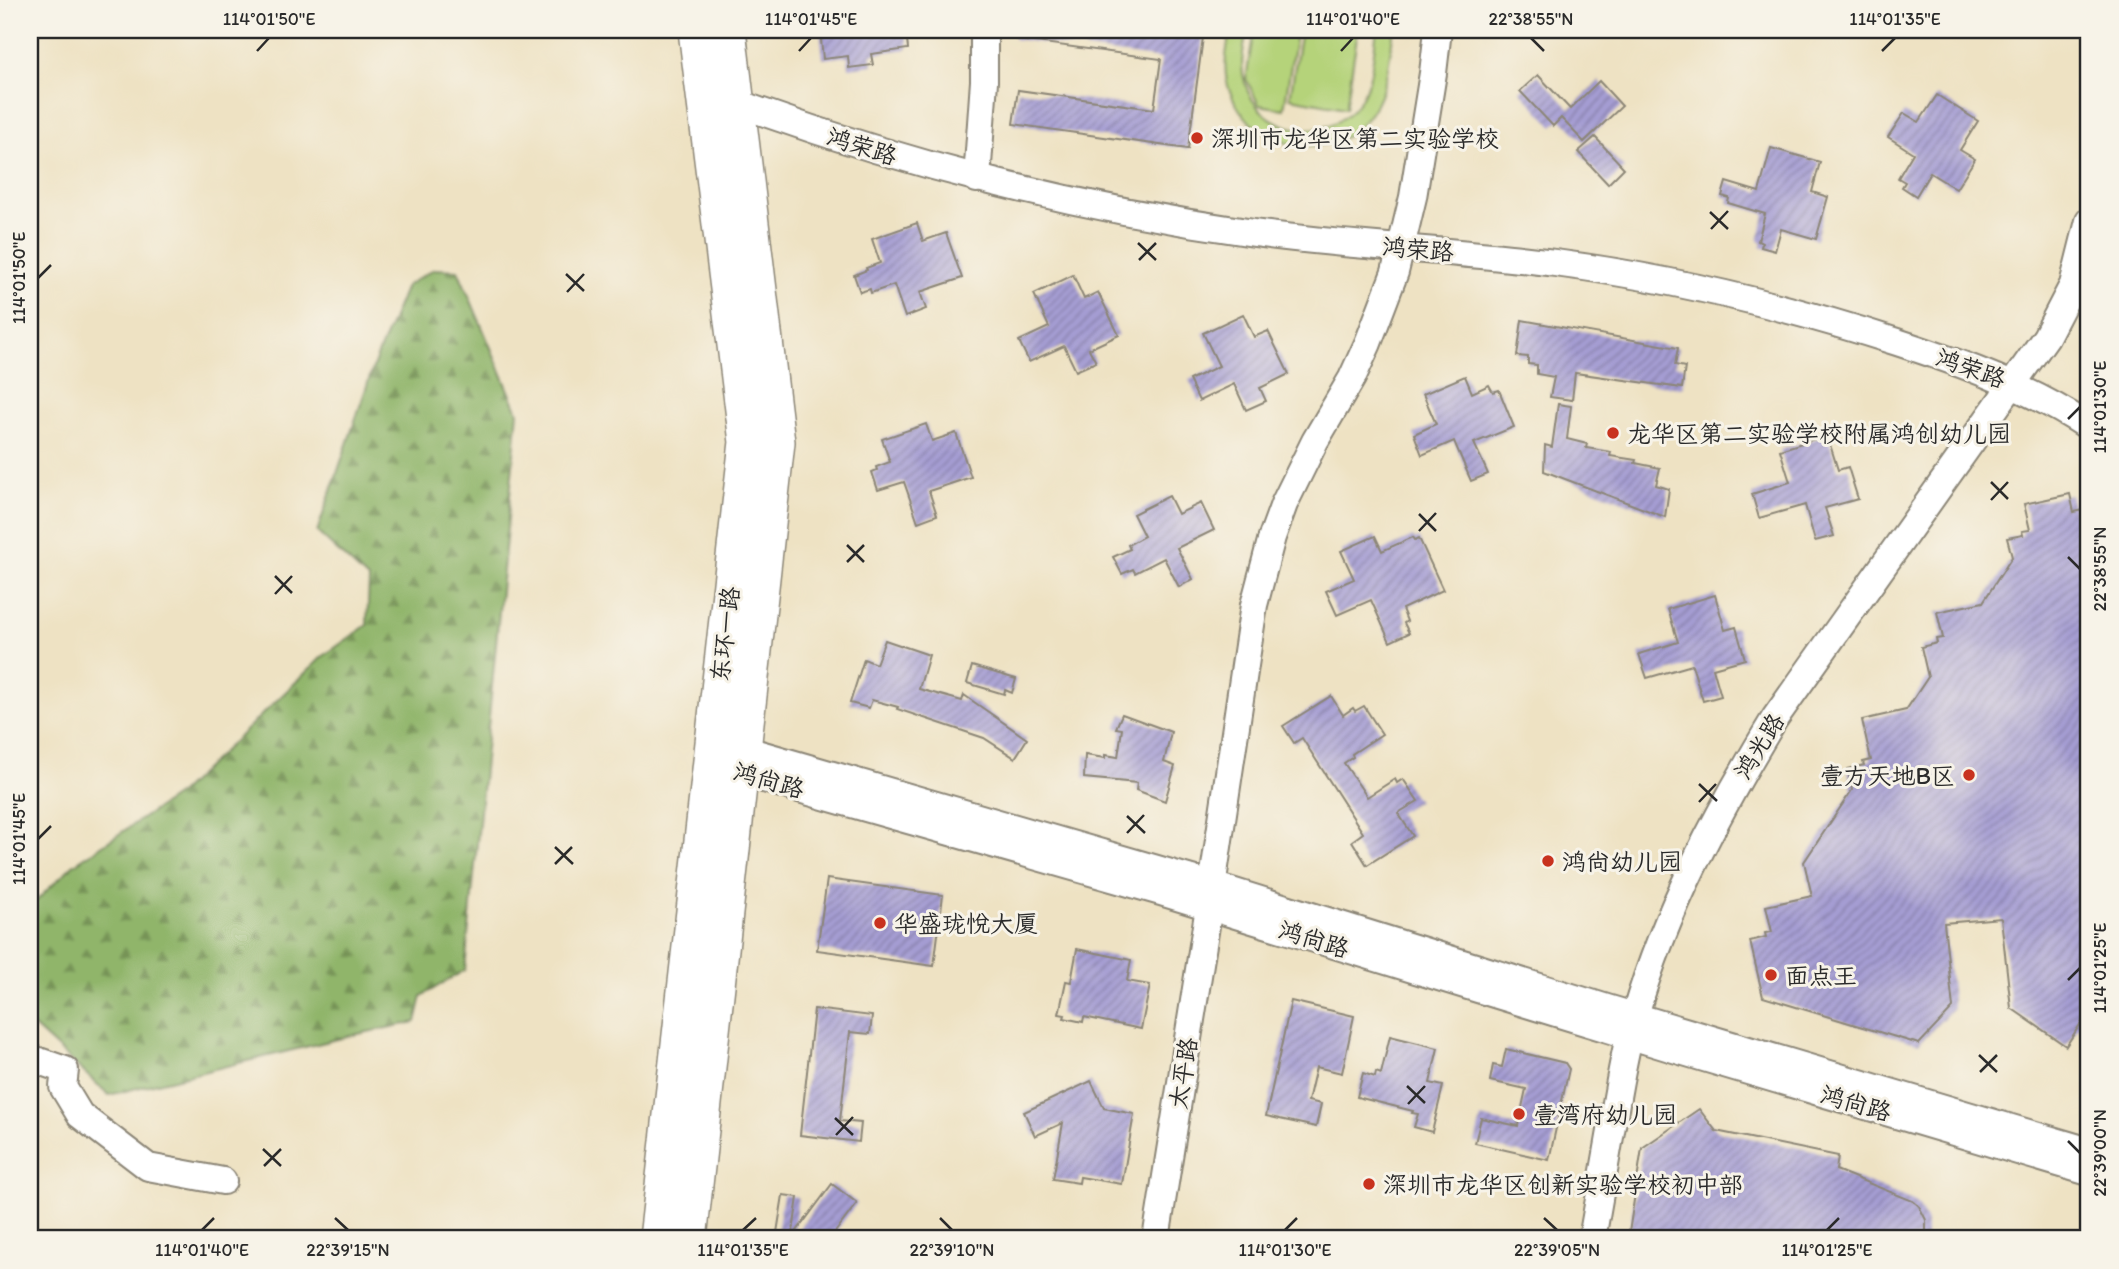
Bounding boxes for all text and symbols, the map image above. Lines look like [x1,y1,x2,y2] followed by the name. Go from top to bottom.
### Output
[223,8,315,30] text: 114°01'50"E
[765,8,857,30] text: 114°01'45"E
[1306,8,1400,30] text: 114°01'40"E
[1489,8,1573,30] text: 22°38'55"N
[1849,8,1941,30] text: 114°01'35"E
[823,121,901,171] street label: 鸿荣路
[1211,124,1499,153] place label: 深圳市龙华区第二实验学校
[1189,130,1205,146] marker: 深圳市龙华区第二实验学校
[1381,231,1455,267] street label: 鸿荣路
[8,232,30,324] text: 114°01'50"E
[1932,342,2010,394] street label: 鸿荣路
[2089,360,2111,454] text: 114°01'30"E
[1627,419,2011,448] place label: 龙华区第二实验学校附属鸿创幼儿园
[1605,425,1621,441] marker: 龙华区第二实验学校附属鸿创幼儿园
[2089,527,2111,611] text: 22°38'55"N
[705,585,745,683] street label: 东环一路
[1728,708,1790,784] street label: 鸿光路
[730,756,808,804] street label: 鸿尚路
[1819,761,1955,790] place label: 壹方天地B区
[1961,767,1977,783] marker: 壹方天地B区
[8,793,30,885] text: 114°01'45"E
[1562,847,1682,876] place label: 鸿尚幼儿园
[1540,853,1556,869] marker: 鸿尚幼儿园
[894,909,1038,938] place label: 华盛珑悦大厦
[872,915,888,931] marker: 华盛珑悦大厦
[1275,915,1353,963] street label: 鸿尚路
[2089,922,2111,1014] text: 114°01'25"E
[1785,961,1857,990] place label: 面点王
[1763,967,1779,983] marker: 面点王
[1163,1035,1203,1111] street label: 太平路
[1817,1079,1895,1127] street label: 鸿尚路
[1533,1100,1677,1129] place label: 壹湾府幼儿园
[1511,1106,1527,1122] marker: 壹湾府幼儿园
[2089,1109,2111,1197] text: 22°39'00"N
[1383,1170,1743,1199] place label: 深圳市龙华区创新实验学校初中部
[1361,1176,1377,1192] marker: 深圳市龙华区创新实验学校初中部
[155,1239,249,1261] text: 114°01'40"E
[306,1239,390,1261] text: 22°39'15"N
[697,1239,789,1261] text: 114°01'35"E
[910,1239,994,1261] text: 22°39'10"N
[1238,1239,1332,1261] text: 114°01'30"E
[1514,1239,1600,1261] text: 22°39'05"N
[1781,1239,1873,1261] text: 114°01'25"E

